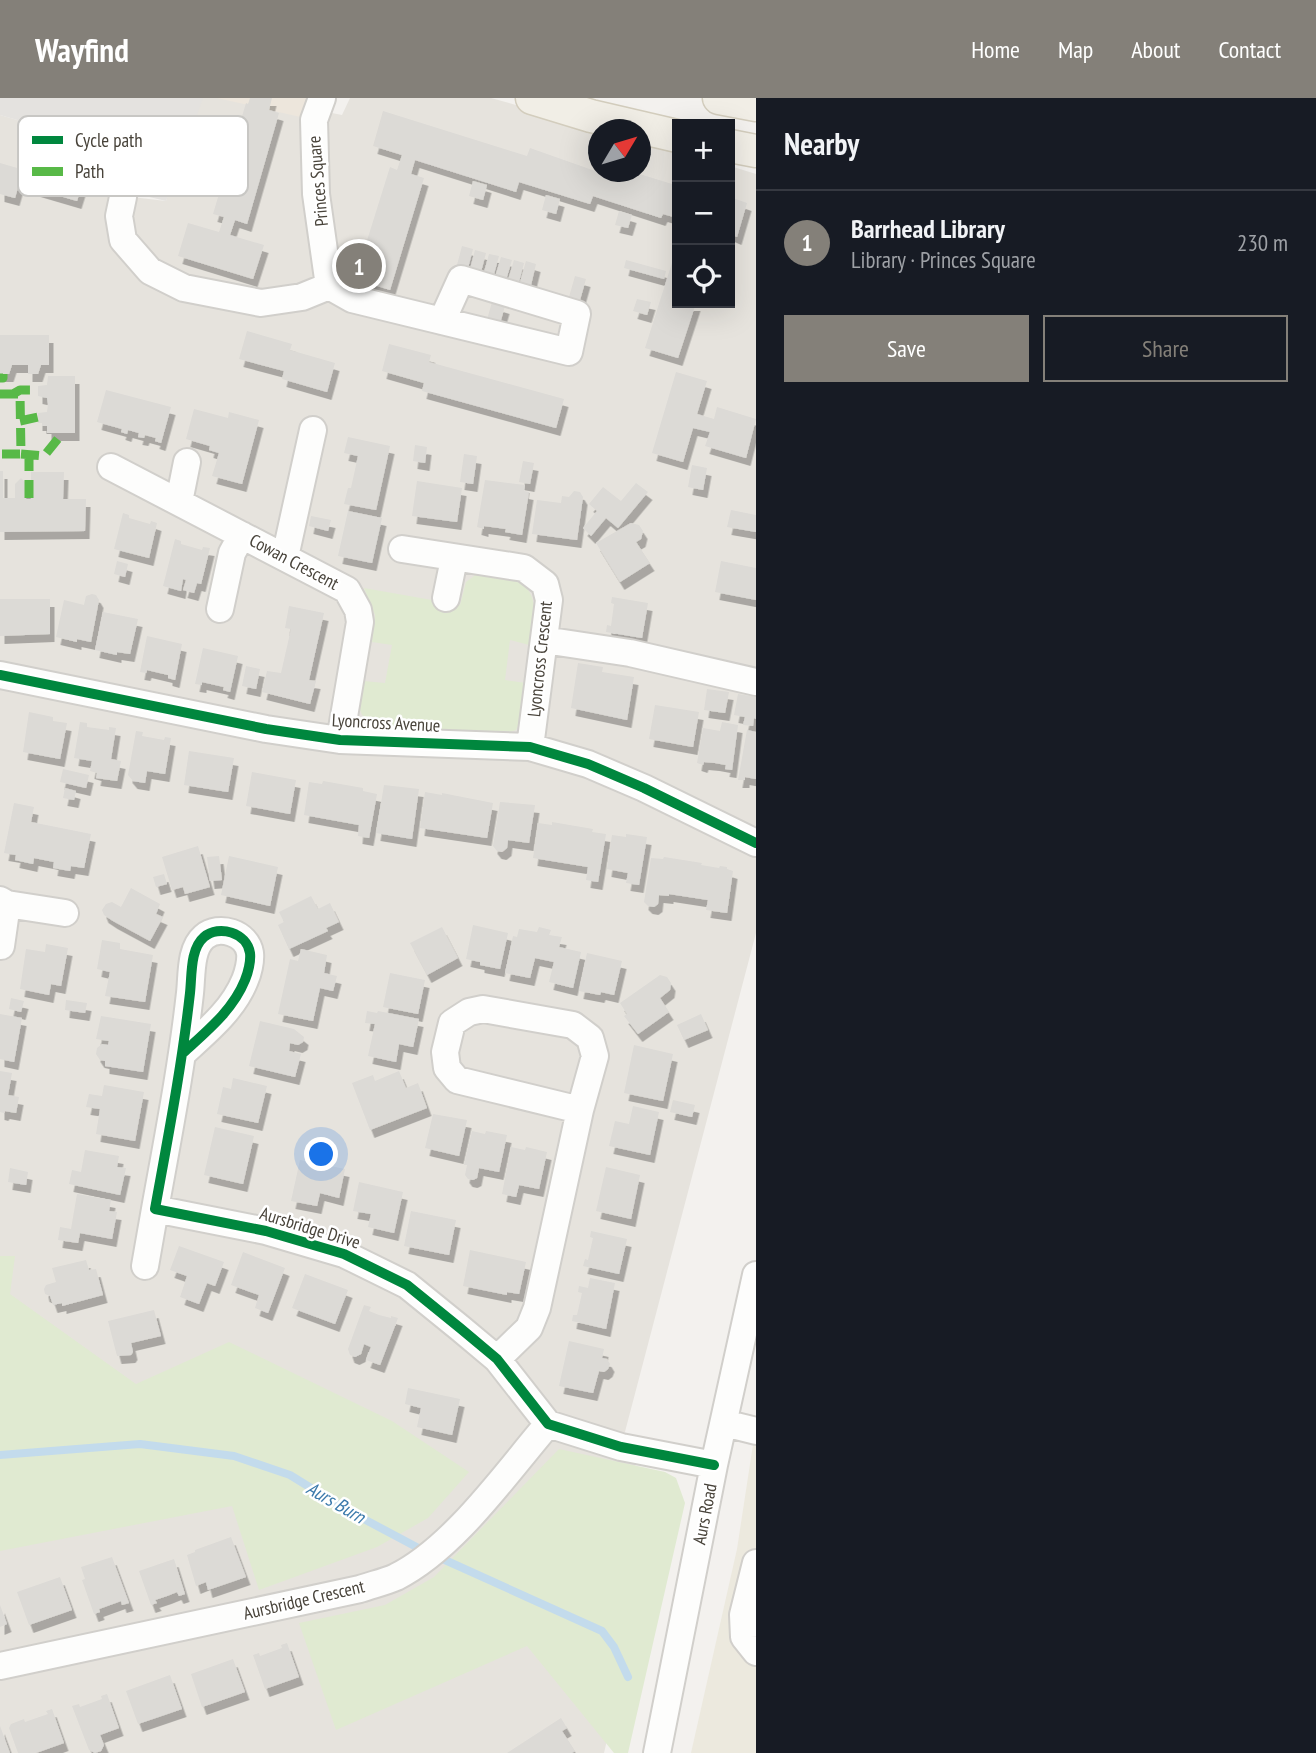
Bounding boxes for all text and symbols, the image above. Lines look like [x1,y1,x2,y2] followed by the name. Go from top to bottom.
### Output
[35,28,129,71] text: Wayfind
[971,34,1020,65] text: Home
[1058,34,1093,65] text: Map
[1131,34,1180,65] text: About
[1218,34,1281,65] text: Contact
[18,116,248,196] legend
[588,119,651,182] north arrow
[672,119,735,308] map controls
[672,119,735,182] button: +
[784,124,859,163] text: Nearby
[75,128,143,152] text: Cycle path
[302,135,333,227] street label: Princes Square
[75,159,104,183] text: Path
[672,182,735,245] button: −
[851,212,1005,245] text: Barrhead Library
[802,228,813,257] text: 1
[1237,228,1288,257] text: 230 m
[336,240,382,292] pin: 1
[672,245,735,308] button: locate
[851,245,1036,274] text: Library · Princes Square
[784,315,1029,382] button: Save
[1043,315,1288,382] button: Share
[246,528,343,595] street label: Cowan Crescent
[522,600,557,718] street label: Lyoncross Crescent
[331,708,441,737] street label: Lyoncross Avenue
[304,1137,338,1171] your location
[257,1201,363,1254] street label: Aursbridge Drive
[302,1476,371,1529] water label: Aurs Burn
[687,1481,722,1546] street label: Aurs Road
[241,1574,367,1625] street label: Aursbridge Crescent

